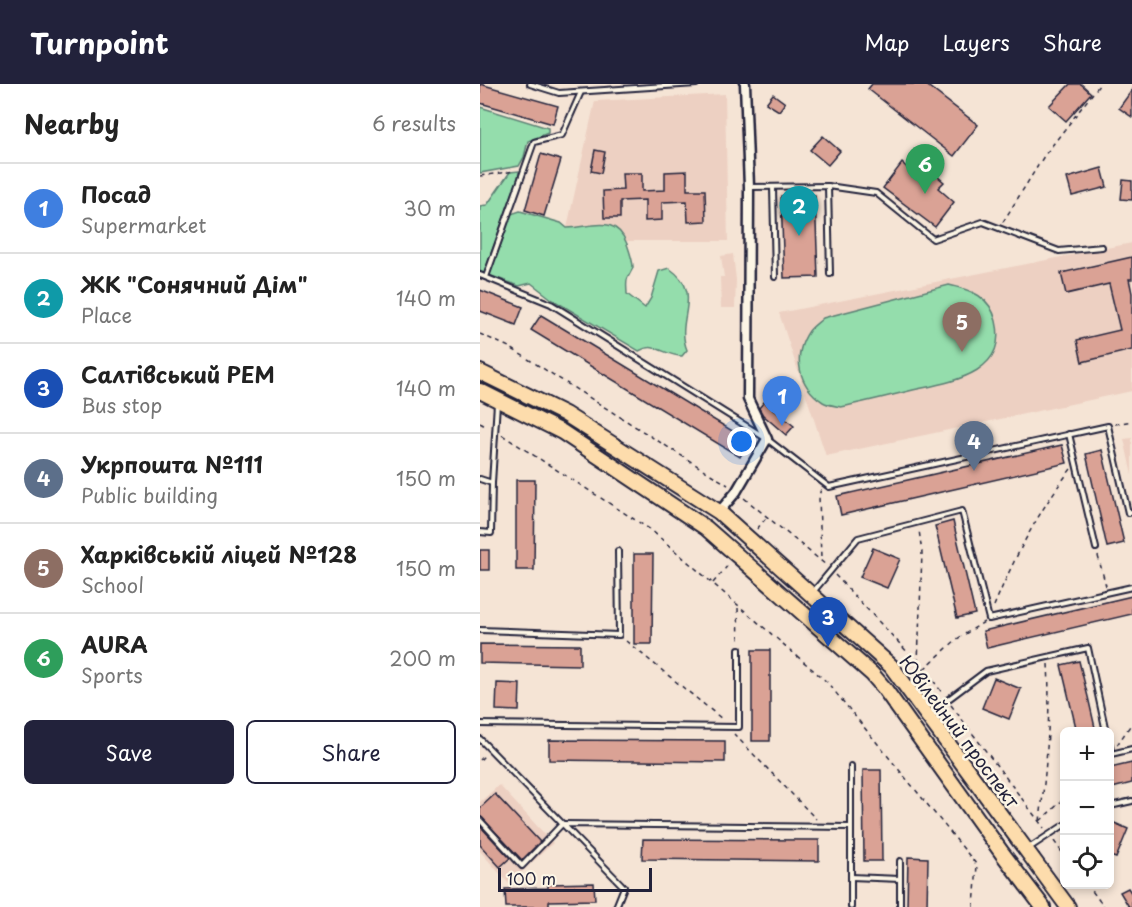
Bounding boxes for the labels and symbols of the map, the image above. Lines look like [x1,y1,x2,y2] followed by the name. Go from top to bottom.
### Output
[906,144,944,194] pin: 6
[780,186,818,236] pin: 2
[942,302,982,352] pin: 5
[762,376,802,426] pin: 1
[954,422,994,471] pin: 4
[727,427,756,456] your location
[808,598,848,647] pin: 3
[894,649,1027,813] street label: Ювілейний проспект
[498,865,652,892] scale bar

